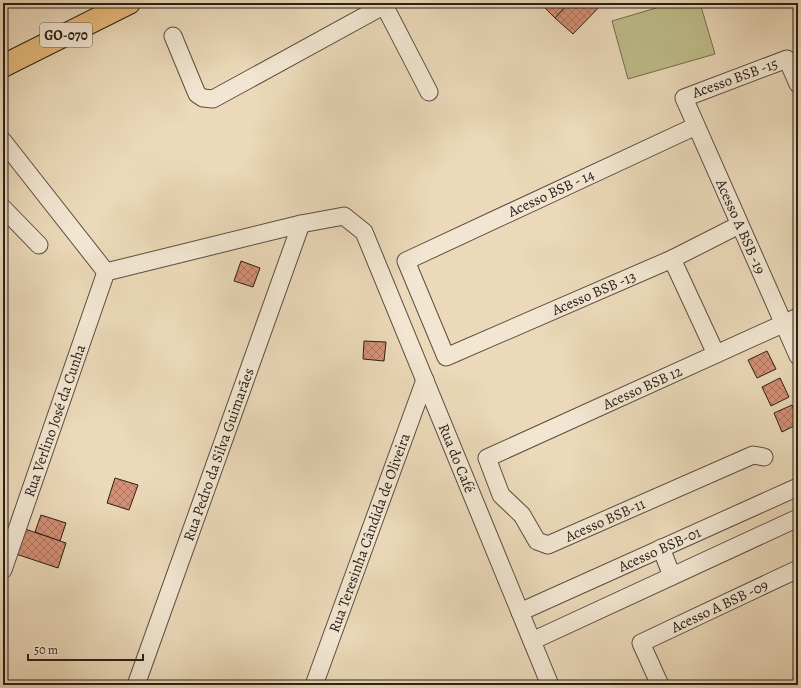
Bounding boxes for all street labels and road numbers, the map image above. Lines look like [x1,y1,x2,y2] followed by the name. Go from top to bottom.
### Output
[40,23,92,47] road number: GO-070
[688,53,781,103] street label: Acesso BSB -15
[504,164,597,222] street label: Acesso BSB - 14
[711,175,771,277] street label: Acesso A BSB -19
[548,266,639,320] street label: Acesso BSB -13
[19,342,90,500] street label: Rua Verlino José da Cunha
[599,361,685,415] street label: Acesso BSB 12
[178,365,259,544] street label: Rua Pedro da Silva Guimarães
[434,421,480,496] street label: Rua do Café
[324,430,415,635] street label: Rua Teresinha Cândida de Oliveira
[561,493,648,547] street label: Acesso BSB-11
[614,522,704,577] street label: Acesso BSB-01
[667,574,771,638] street label: Acesso A BSB -09

